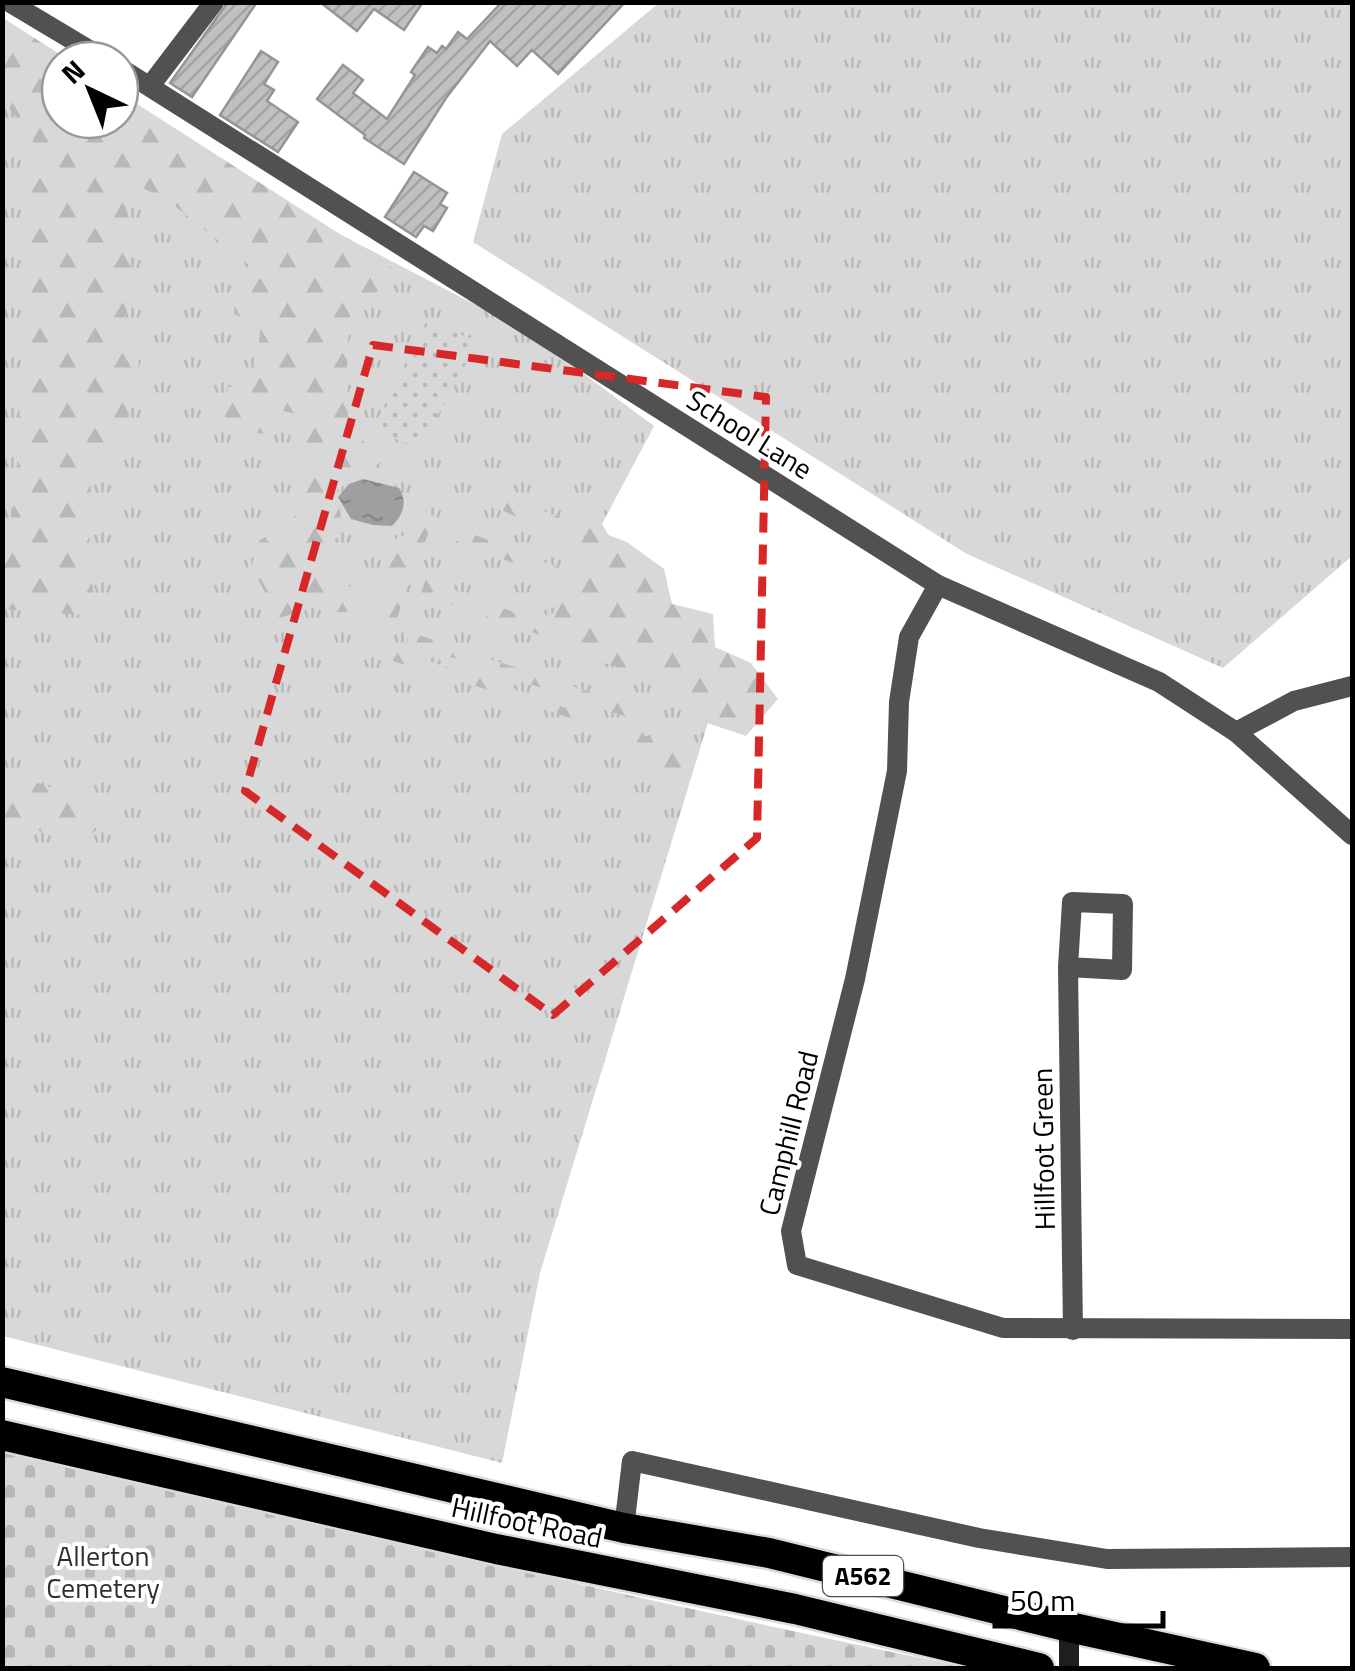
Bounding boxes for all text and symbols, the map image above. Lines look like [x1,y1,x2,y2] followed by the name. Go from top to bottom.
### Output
[40,40,140,140] north arrow
[51,49,94,94] text: N
[679,378,821,490] street label: School Lane
[747,1046,829,1220] street label: Camphill Road
[1020,1067,1066,1231] street label: Hillfoot Green
[448,1485,606,1559] street label: Hillfoot Road
[46,1534,160,1609] park label: Allerton Cemetery
[823,1556,903,1596] road number: A562
[995,1566,1162,1628] scale bar
[1010,1577,1075,1623] text: 50 m

